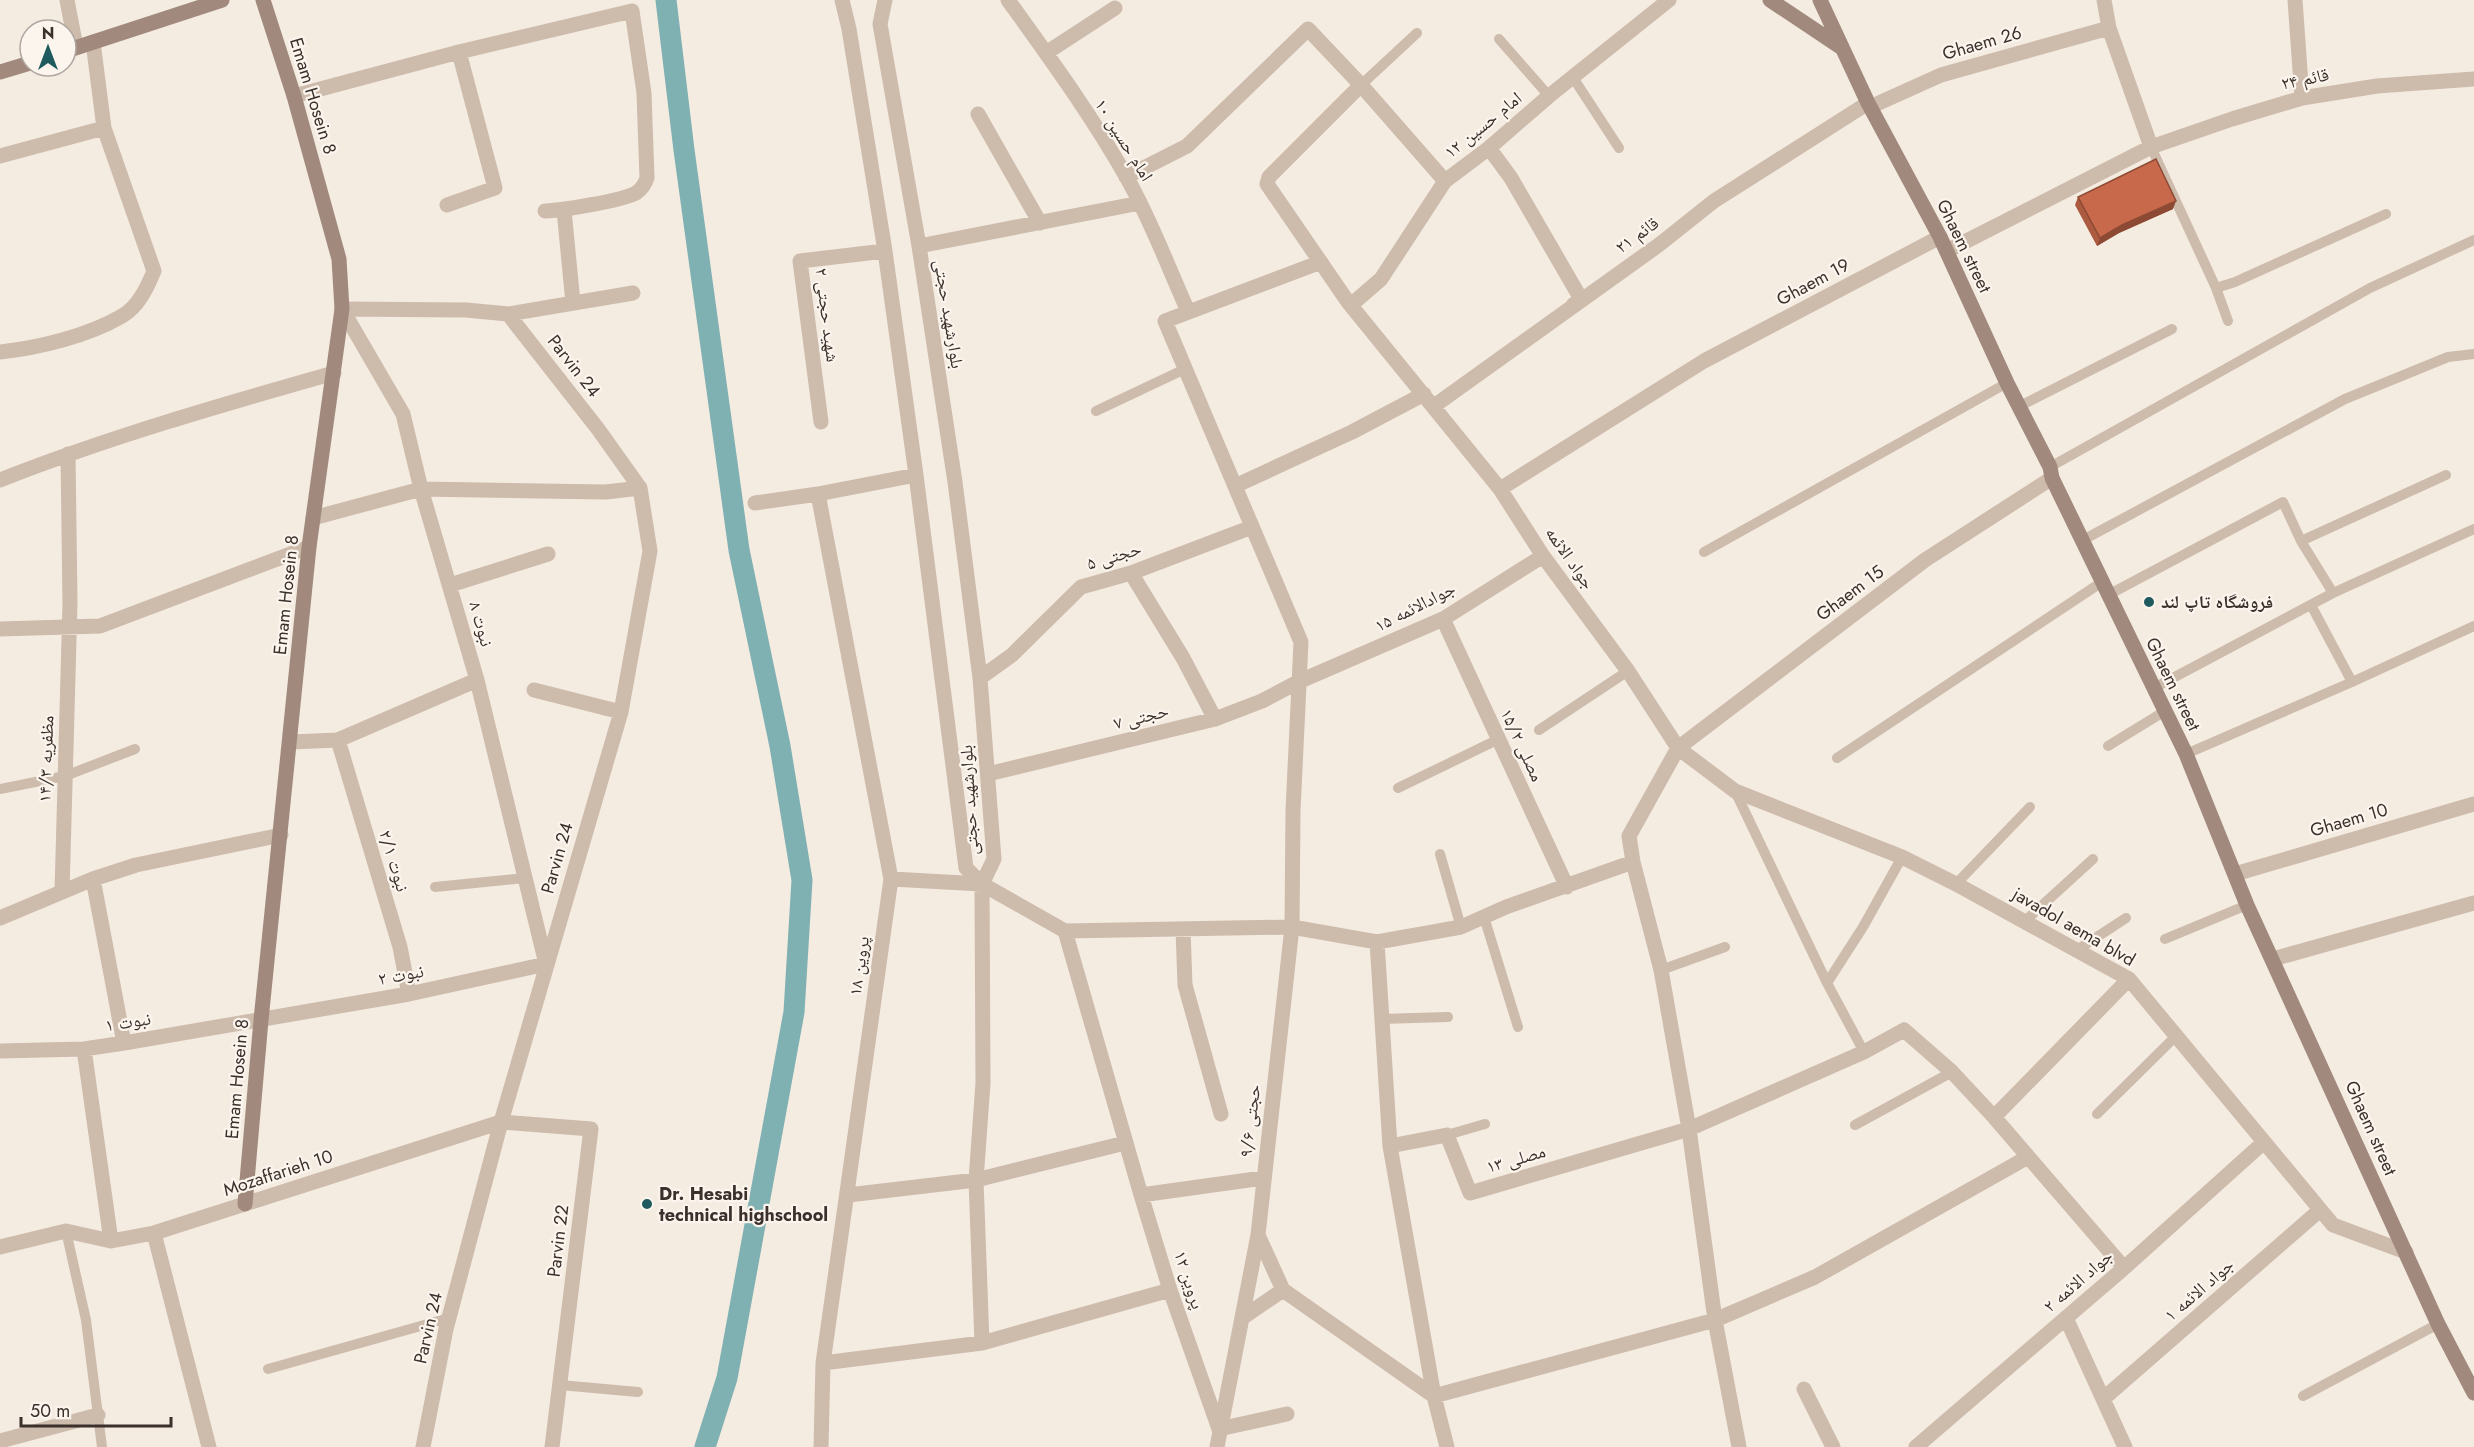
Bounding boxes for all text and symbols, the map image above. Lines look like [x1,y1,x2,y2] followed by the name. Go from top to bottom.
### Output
[18,18,78,78] north arrow
[1939,19,2025,67] street label: Ghaem 26
[42,22,54,45] text: N
[283,35,343,157] street label: Emam Hosein 8
[2279,61,2331,97] street label: قائم ۲۴
[1439,86,1527,164] street label: امام حسین ۱۲
[1088,94,1160,186] street label: ۱۰ امام حسین
[1930,195,1998,298] street label: Ghaem street
[1610,210,1664,260] street label: قائم ۲۱
[1772,252,1854,312] street label: Ghaem 19
[928,257,970,371] street label: بلوارشهید حجتی
[808,266,846,364] street label: شهید حجتی ۲
[541,329,607,403] street label: Parvin 24
[1539,521,1601,595] street label: جواد الائمه
[267,534,305,656] street label: Emam Hosein 8
[1084,535,1144,577] street label: حجتی ۵
[1811,559,1889,627] street label: Ghaem 15
[1370,576,1460,638] street label: جوادالائمه ۱۵
[2161,589,2273,615] place label: فروشگاه تاپ لند
[2142,595,2156,609] marker: فروشگاه تاپ لند
[462,598,500,650] street label: نبوت ۸
[2139,633,2207,736] street label: Ghaem street
[1111,698,1171,736] street label: حجتی ۷
[1494,704,1550,786] street label: مصلی ۱۵/۲
[31,715,61,803] street label: مظفریه ۱۴/۳
[953,744,985,856] street label: بلوارشهید حجتی
[2307,796,2391,843] street label: Ghaem 10
[534,819,580,897] street label: Parvin 24
[372,827,416,895] street label: نبوت ۲/۱
[2006,880,2140,973] street label: javadol aema blvd
[842,934,876,998] street label: پروین ۱۸
[376,958,426,992] street label: نبوت ۲
[103,1006,153,1038] street label: نبوت ۱
[219,1018,255,1140] street label: Emam Hosein 8
[2339,1077,2404,1180] street label: Ghaem street
[1233,1083,1267,1159] street label: حجتی ۹/۶
[1483,1138,1549,1180] street label: مصلی ۱۳
[220,1143,336,1203] street label: Mozaffarieh 10
[659,1181,828,1228] place label: Dr. Hesabi technical highschool
[640,1197,654,1211] marker: Dr. Hesabi technical highschool
[541,1203,575,1279] street label: Parvin 22
[2038,1243,2118,1319] street label: جواد الائمه ۲
[1167,1247,1211,1313] street label: پروین ۱۲
[2159,1252,2239,1328] street label: جواد الائمه ۱
[407,1290,449,1366] street label: Parvin 24
[21,1390,171,1428] scale bar
[30,1398,70,1424] text: 50 m

